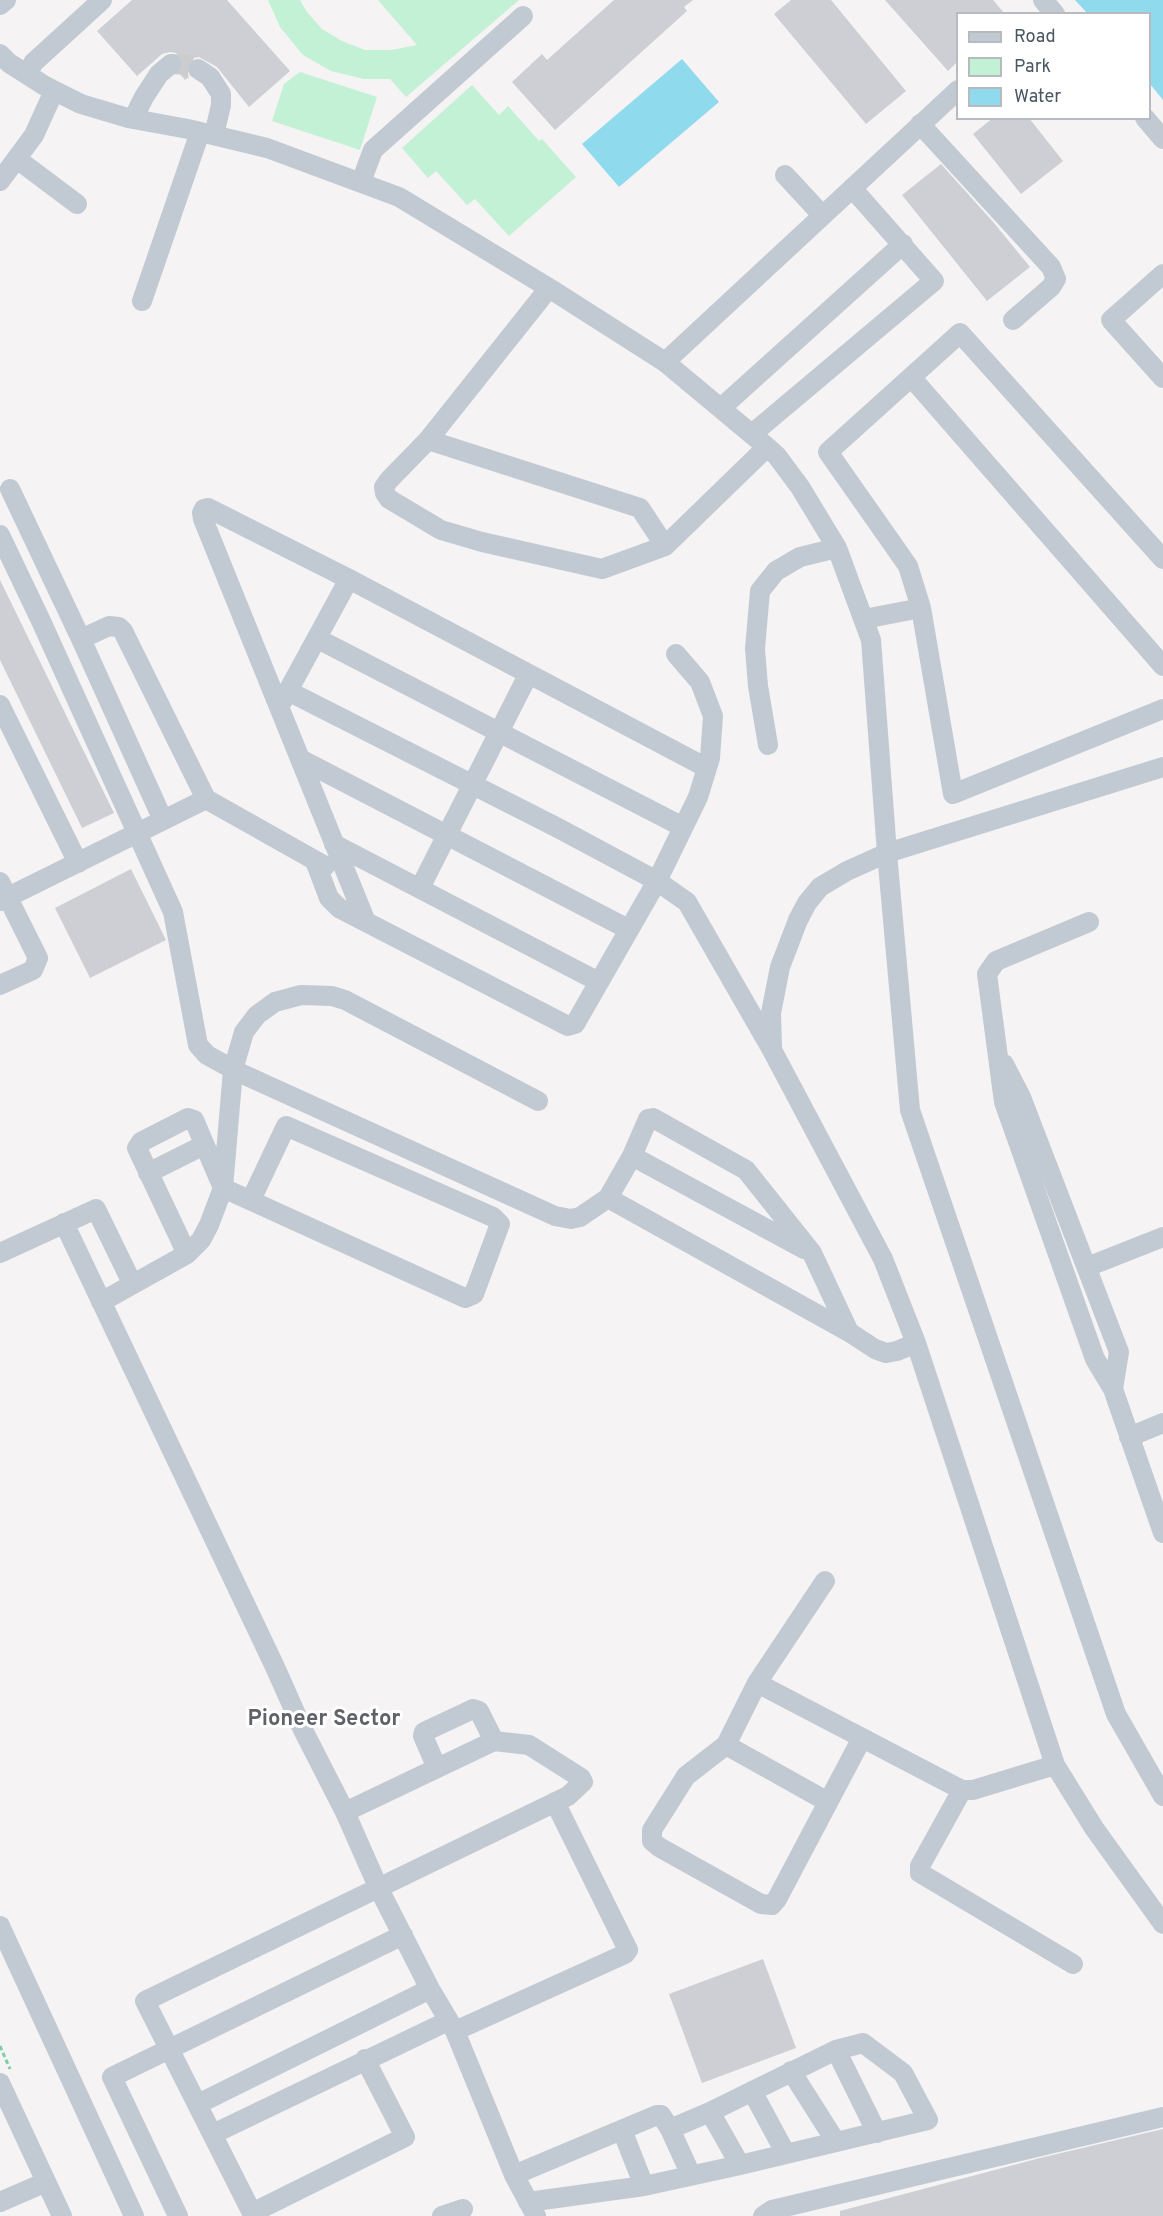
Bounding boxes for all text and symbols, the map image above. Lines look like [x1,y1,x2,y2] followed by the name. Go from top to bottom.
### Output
[956,12,1151,120] legend
[1014,26,1056,49] text: Road
[1014,56,1051,79] text: Park
[1014,86,1061,109] text: Water
[248,1708,400,1734] district label: Pioneer Sector

